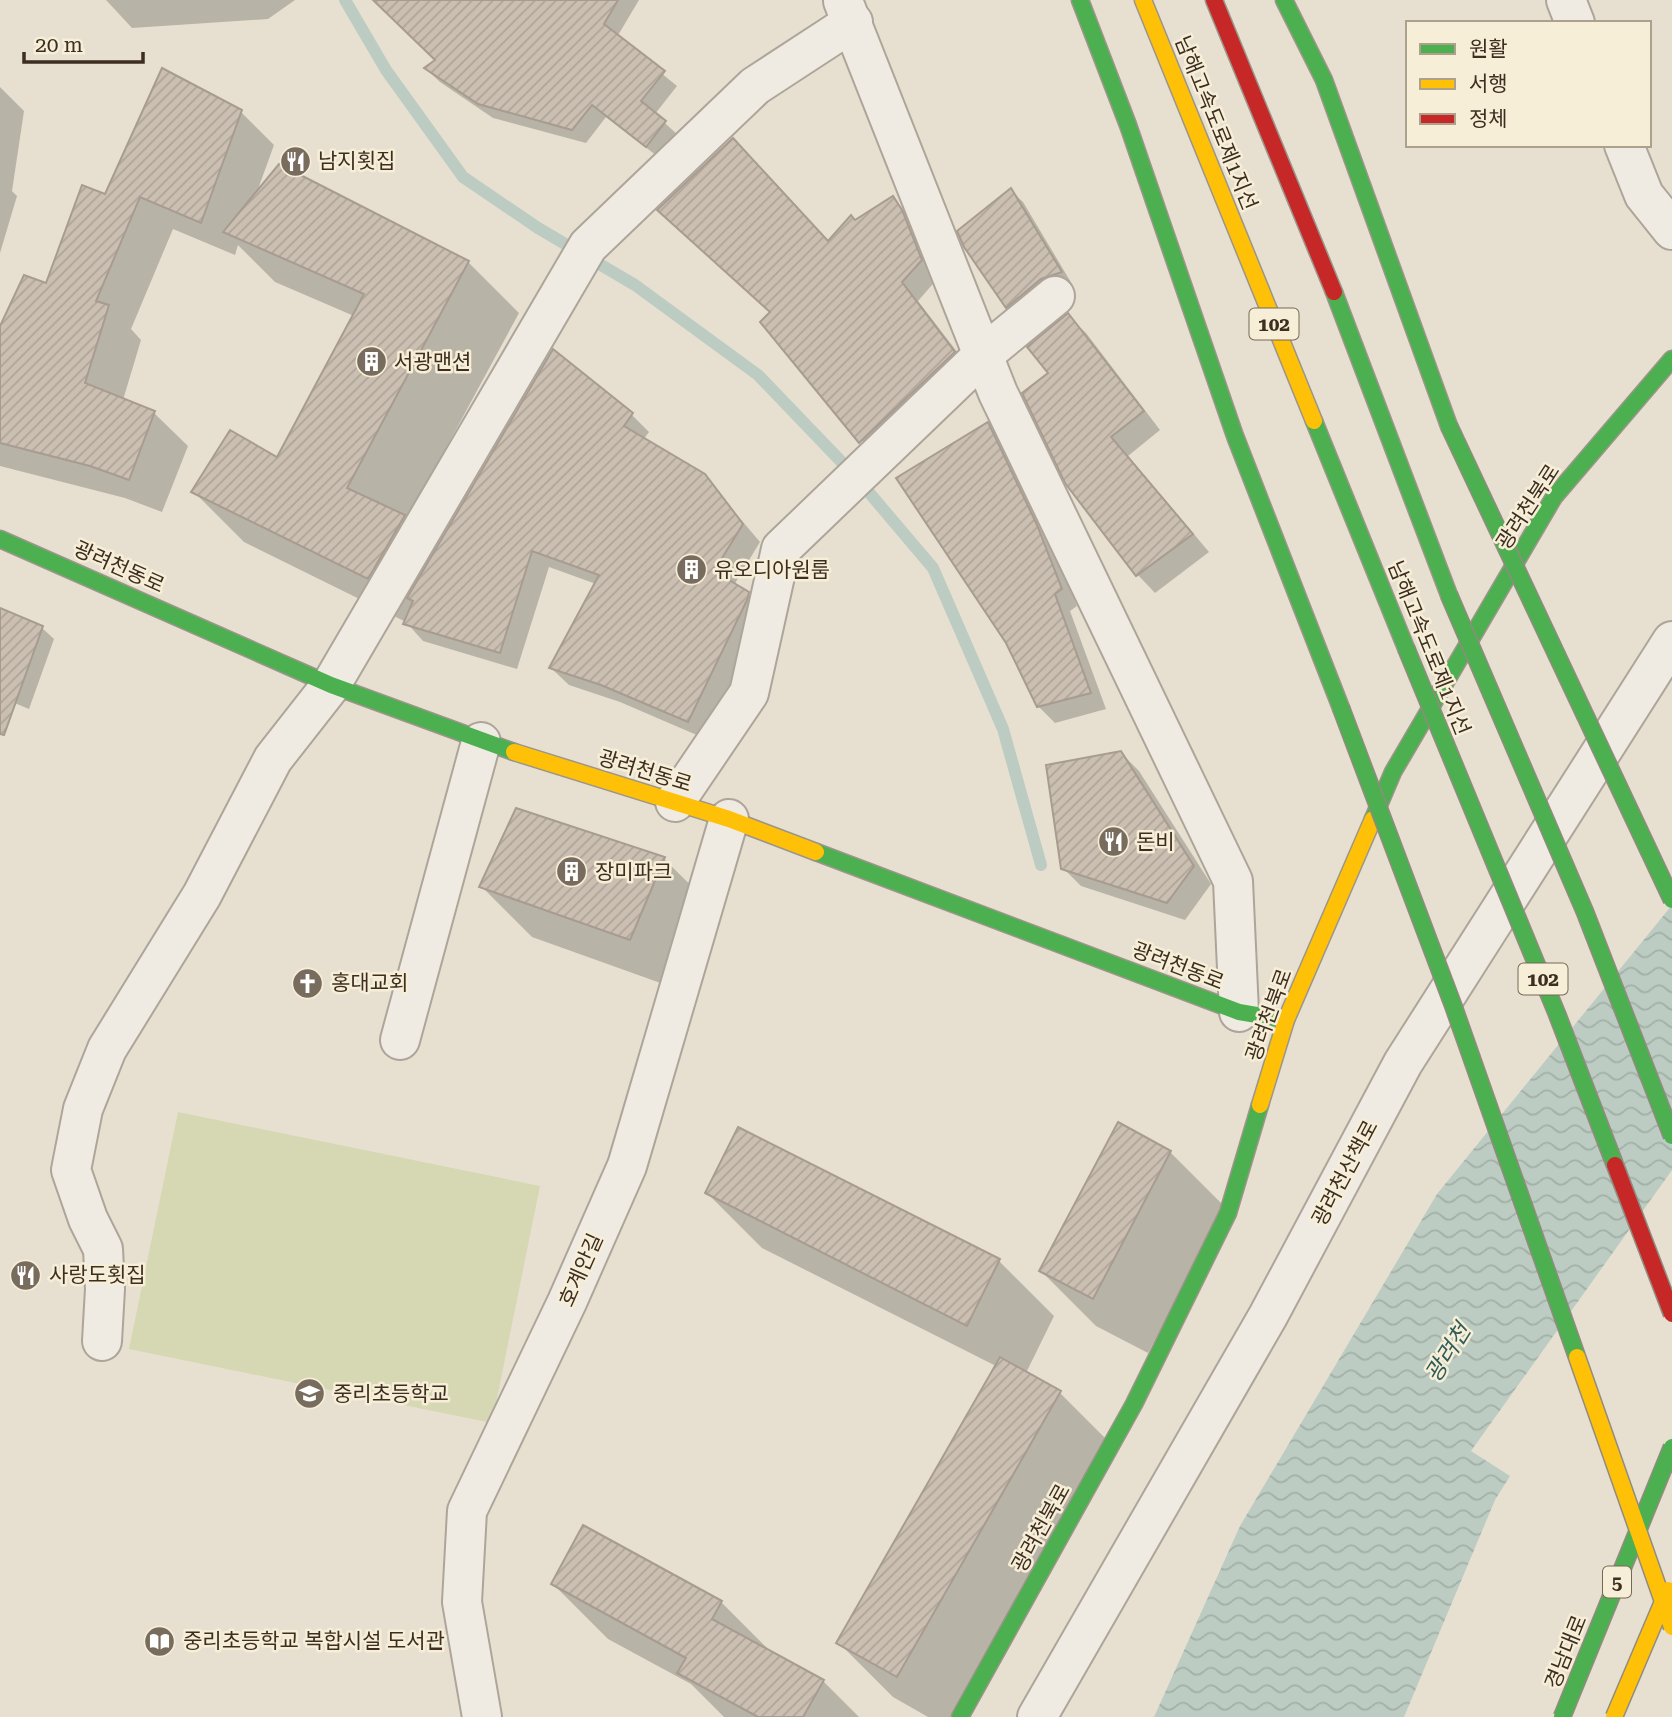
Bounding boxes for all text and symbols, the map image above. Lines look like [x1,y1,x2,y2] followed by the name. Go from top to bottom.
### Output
[24,21,144,65] scale bar
[1406,21,1651,147] legend
[1170,32,1262,214] street label: 남해고속도로제1지선
[35,33,83,57] text: 20 m
[1469,37,1508,61] text: 원활
[1469,72,1508,96] text: 서행
[1469,107,1508,131] text: 정체
[278,144,312,178] restaurant icon: 남지횟집
[318,149,395,173] place label: 남지횟집
[1250,308,1298,340] road number: 102
[354,345,388,379] building icon: 서광맨션
[394,350,471,374] place label: 서광맨션
[1492,460,1564,554] street label: 광려천북로
[70,536,168,598] street label: 광려천동로
[674,553,708,587] building icon: 유오디아원룸
[1383,557,1475,739] street label: 남해고속도로제1지선
[714,558,830,582] place label: 유오디아원룸
[595,745,695,797] street label: 광려천동로
[1096,825,1130,859] restaurant icon: 돈비
[1136,830,1175,854] place label: 돈비
[555,855,589,889] building icon: 장미파크
[595,860,672,884] place label: 장미파크
[1129,937,1227,995] street label: 광려천동로
[1518,964,1568,995] road number: 102
[291,966,325,1000] church icon: 홍대교회
[1241,966,1297,1064] street label: 광려천북로
[331,971,408,995] place label: 홍대교회
[1307,1116,1383,1230] street label: 광려천산책로
[554,1230,608,1310] street label: 호계안길
[9,1258,43,1292] restaurant icon: 사랑도횟집
[49,1263,146,1287] place label: 사랑도횟집
[1420,1317,1478,1387] water label: 광려천
[293,1377,327,1411] school or university icon: 중리초등학교
[333,1382,449,1406] place label: 중리초등학교
[1007,1480,1075,1576] street label: 광려천북로
[1603,1566,1631,1598] road number: 5
[1540,1612,1592,1692] street label: 경남대로
[143,1624,177,1658] library icon: 중리초등학교 복합시설 도서관
[183,1629,445,1653] place label: 중리초등학교 복합시설 도서관

